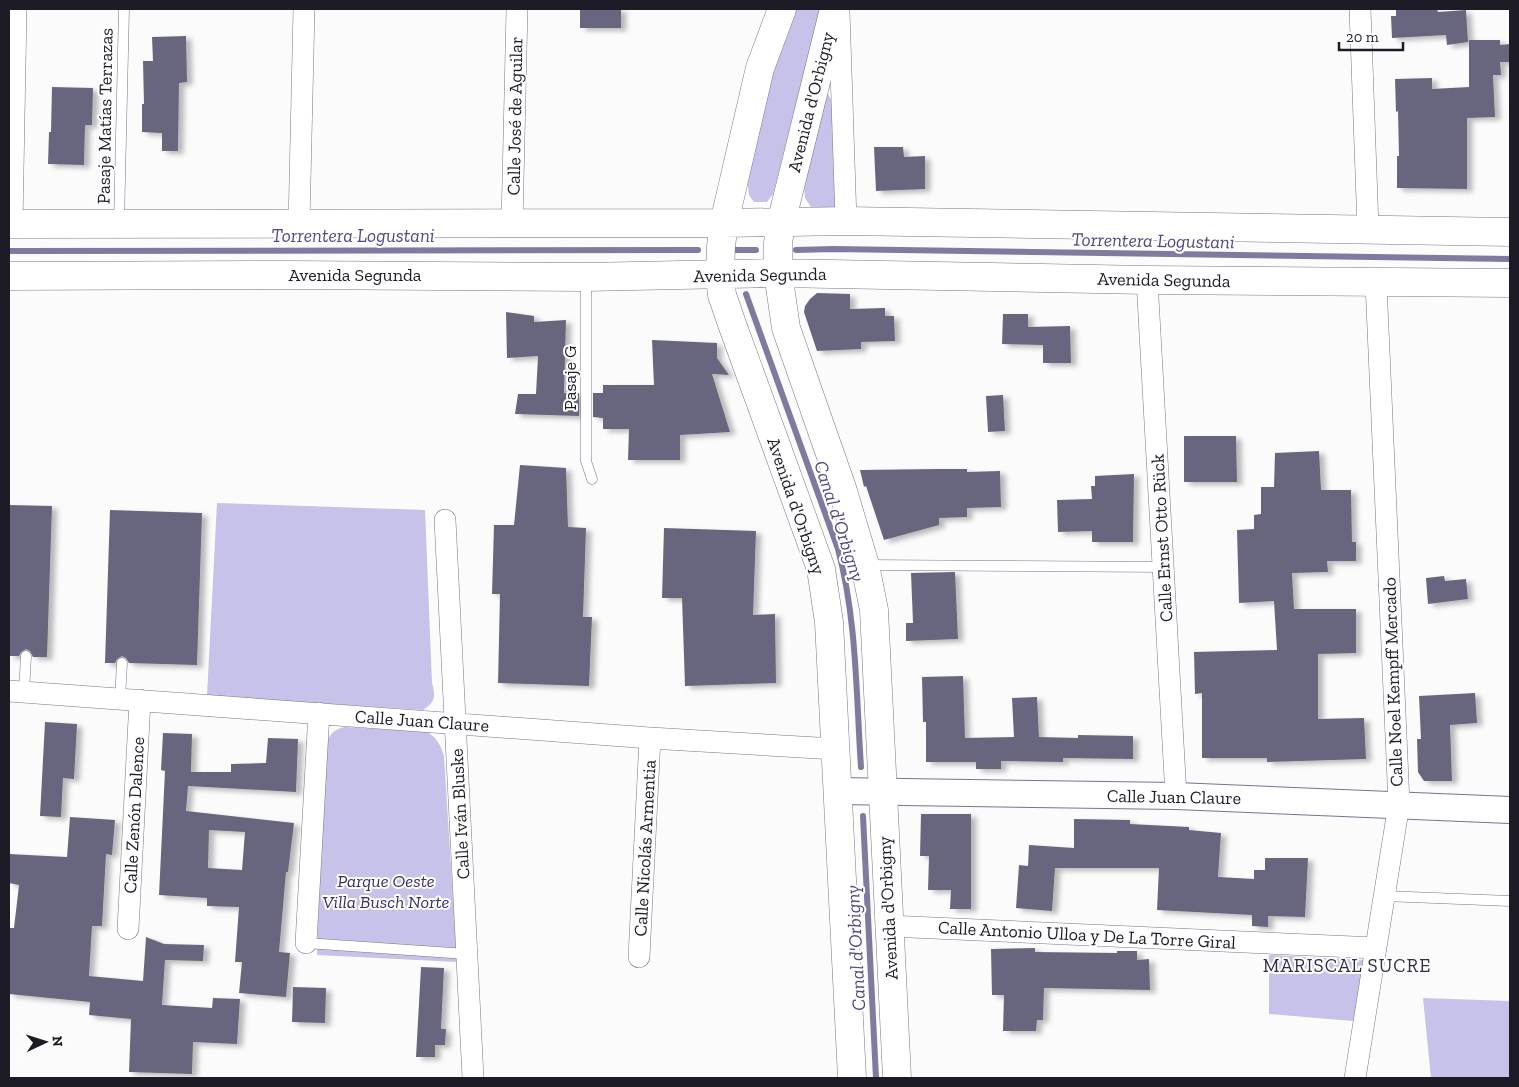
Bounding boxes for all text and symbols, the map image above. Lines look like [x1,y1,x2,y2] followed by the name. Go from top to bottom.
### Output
[1339,20,1403,52] scale bar
[92,28,118,204] street label: Pasaje Matías Terrazas
[1346,28,1379,46] text: 20 m
[783,29,839,174] street label: Avenida d'Orbigny
[503,36,527,196] street label: Calle José de Aguilar
[271,224,435,247] water label: Torrentera Logustani
[1071,228,1235,253] water label: Torrentera Logustani
[693,263,827,287] street label: Avenida Segunda
[288,264,422,286] street label: Avenida Segunda
[1097,268,1231,292] street label: Avenida Segunda
[559,345,581,411] street label: Pasaje G
[762,435,830,578] street label: Avenida d'Orbigny
[1147,453,1177,623] street label: Calle Ernst Otto Rück
[809,458,870,585] water label: Canal d'Orbigny
[1378,577,1408,787] street label: Calle Noel Kempff Mercado
[354,705,490,737] street label: Calle Juan Claure
[119,736,149,894] street label: Calle Zenón Dalence
[446,748,474,880] street label: Calle Iván Bluske
[629,759,661,937] street label: Calle Nicolás Armentia
[1107,785,1241,809] street label: Calle Juan Claure
[873,835,903,980] street label: Avenida d'Orbigny
[323,870,450,913] park label: Parque Oeste Villa Busch Norte
[841,884,870,1011] water label: Canal d'Orbigny
[937,916,1237,954] street label: Calle Antonio Ulloa y De La Torre Giral
[1263,954,1431,977] district label: MARISCAL SUCRE
[20,1017,70,1067] north arrow
[49,1035,66,1047] text: N

